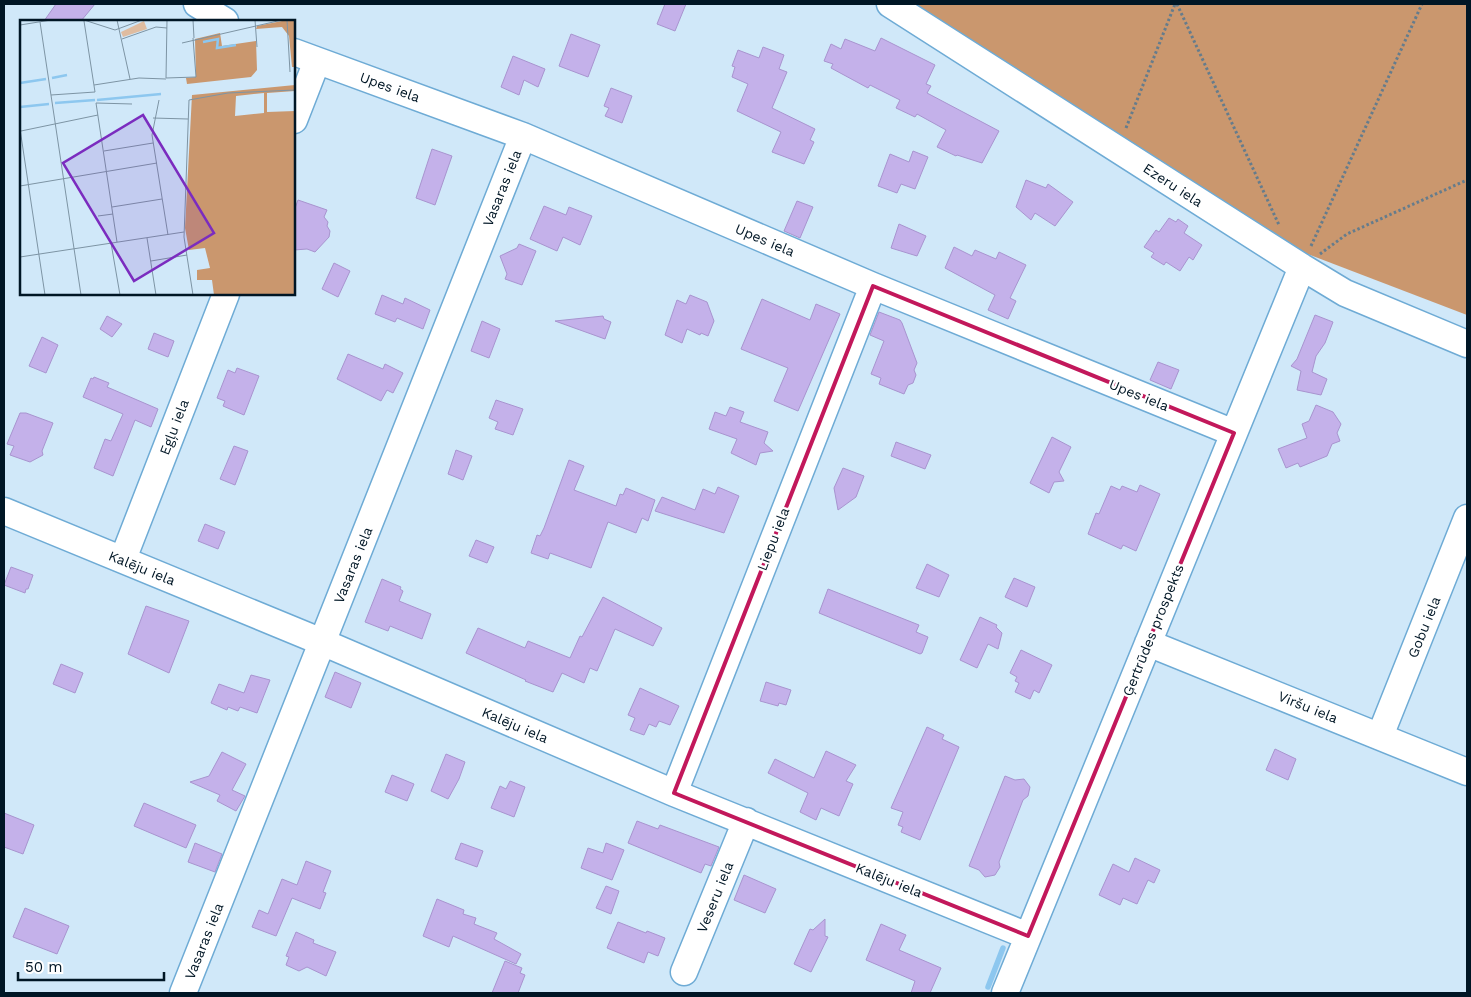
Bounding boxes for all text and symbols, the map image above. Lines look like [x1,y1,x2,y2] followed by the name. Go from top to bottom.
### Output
[20,20,295,295] inset map
[358,69,422,105] street label: Upes iela
[479,147,525,229] street label: Vasaras iela
[1140,160,1206,210] street label: Ezeru iela
[733,220,797,260] street label: Upes iela
[1107,376,1171,414] street label: Upes iela
[156,397,193,457] street label: Egļu iela
[754,505,792,573] street label: Liepu iela
[330,524,376,606] street label: Vasaras iela
[106,547,178,589] street label: Kalēju iela
[1119,562,1188,699] street label: Ģertrūdes prospekts
[1404,594,1444,660] street label: Gobu iela
[1276,688,1340,726] street label: Viršu iela
[479,704,551,746] street label: Kalēju iela
[694,859,737,935] street label: Veseru iela
[853,859,925,901] street label: Kalēju iela
[181,900,227,982] street label: Vasaras iela
[18,950,164,982] scale bar
[25,958,62,976] text: 50 m

